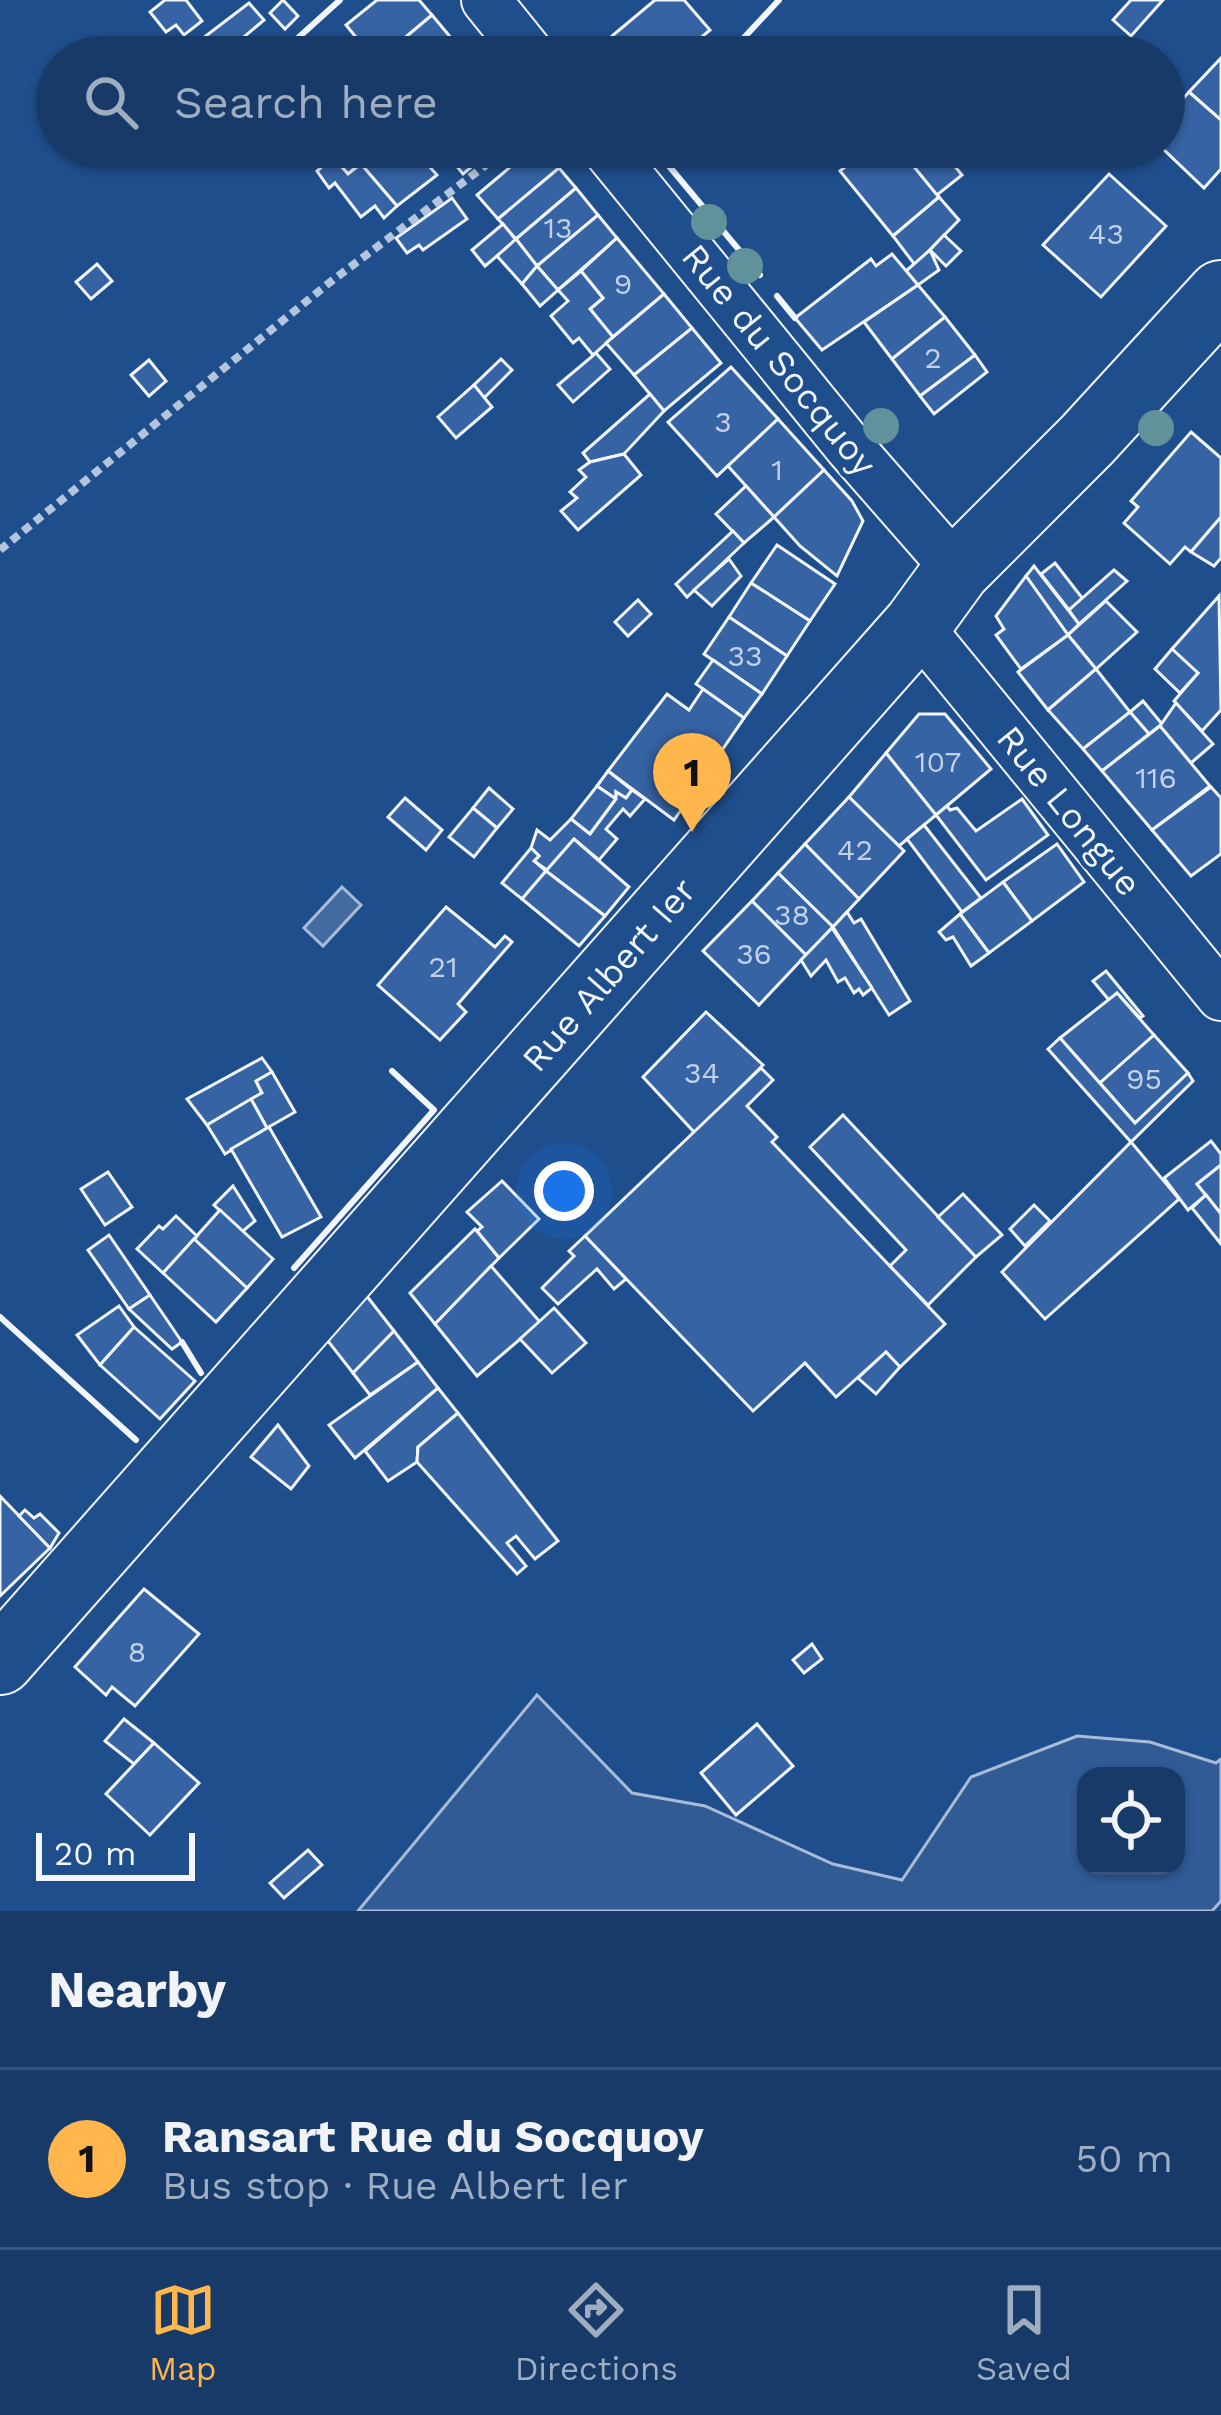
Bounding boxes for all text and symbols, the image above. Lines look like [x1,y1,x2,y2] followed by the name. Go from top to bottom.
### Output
[36,36,1185,168] search box
[78,69,144,135] icon: search
[174,76,438,129] text: Search here
[543,210,573,245] house number: 13
[1088,216,1124,251] house number: 43
[673,236,885,484] street label: Rue du Socquoy
[614,266,632,301] house number: 9
[924,340,942,375] house number: 2
[714,404,732,439] house number: 3
[771,452,783,487] house number: 1
[728,638,762,673] house number: 33
[988,718,1150,904] street label: Rue Longue
[653,733,731,832] pin: 1
[915,744,961,779] house number: 107
[1135,760,1177,795] house number: 116
[837,832,873,867] house number: 42
[514,870,704,1080] street label: Rue Albert Ier
[774,897,810,932] house number: 38
[736,936,772,971] house number: 36
[428,949,458,984] house number: 21
[684,1055,720,1090] house number: 34
[1126,1061,1162,1096] house number: 95
[534,1161,594,1221] your location
[128,1634,146,1669] house number: 8
[1077,1767,1185,1875] map controls
[1077,1767,1185,1875] button: locate
[36,1827,195,1880] scale bar
[54,1834,136,1873] text: 20 m
[48,1960,226,2019] text: Nearby
[162,2110,704,2163] text: Ransart Rue du Socquoy
[79,2136,95,2181] text: 1
[1076,2136,1173,2181] text: 50 m
[162,2163,628,2208] text: Bus stop · Rue Albert Ier
[149,2277,216,2388] tab: Map
[515,2277,678,2388] tab: Directions
[976,2277,1072,2388] tab: Saved

